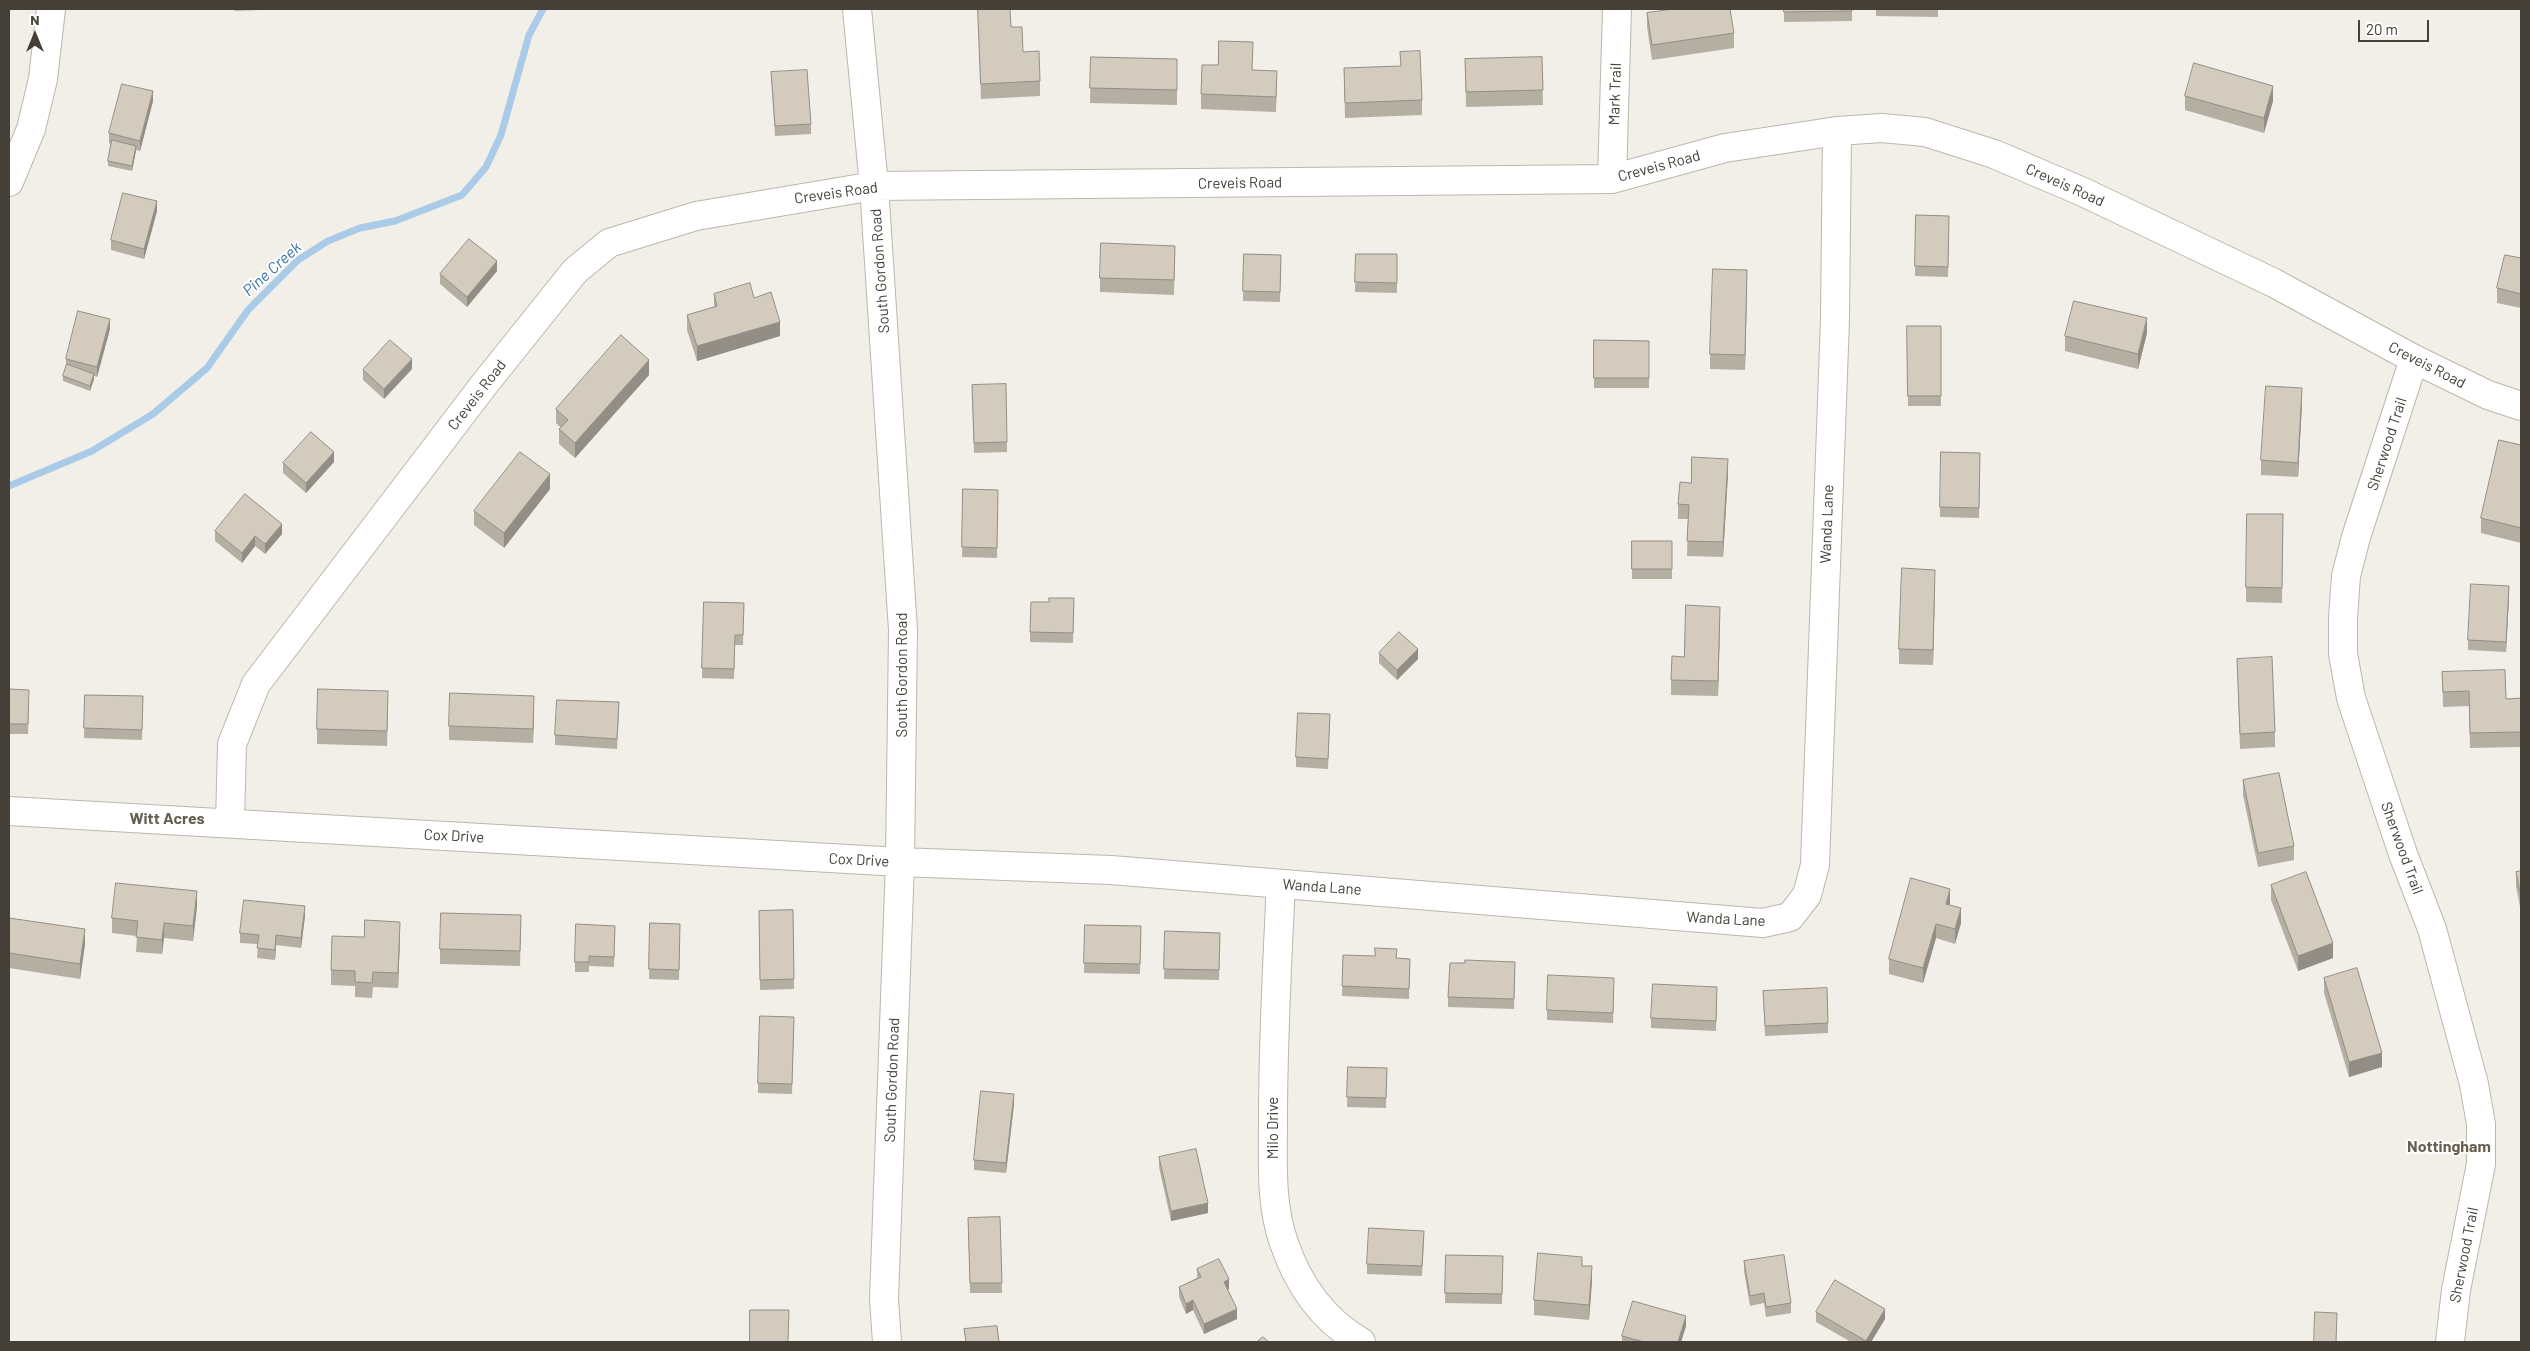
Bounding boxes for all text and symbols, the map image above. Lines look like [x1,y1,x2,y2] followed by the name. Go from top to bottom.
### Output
[10,10,60,60] north arrow
[2360,10,2431,42] scale bar
[30,11,40,28] text: N
[2366,20,2398,38] text: 20 m
[1605,62,1625,126] street label: Mark Trail
[1616,146,1702,186] street label: Creveis Road
[2023,160,2107,210] street label: Creveis Road
[1198,173,1282,193] street label: Creveis Road
[793,178,879,208] street label: Creveis Road
[867,208,893,334] street label: South Gordon Road
[239,238,305,300] water label: Pine Creek
[2385,338,2469,392] street label: Creveis Road
[444,356,510,434] street label: Creveis Road
[2363,395,2411,493] street label: Sherwood Trail
[1817,484,1837,564] street label: Wanda Lane
[893,613,911,737] street label: South Gordon Road
[2377,799,2427,897] street label: Sherwood Trail
[129,809,205,829] district label: Witt Acres
[423,825,485,847] street label: Cox Drive
[828,849,890,871] street label: Cox Drive
[1282,875,1362,899] street label: Wanda Lane
[1686,908,1766,930] street label: Wanda Lane
[881,1017,903,1143] street label: South Gordon Road
[1264,1097,1282,1159] street label: Milo Drive
[2407,1137,2491,1157] district label: Nottingham
[2446,1206,2482,1304] street label: Sherwood Trail

